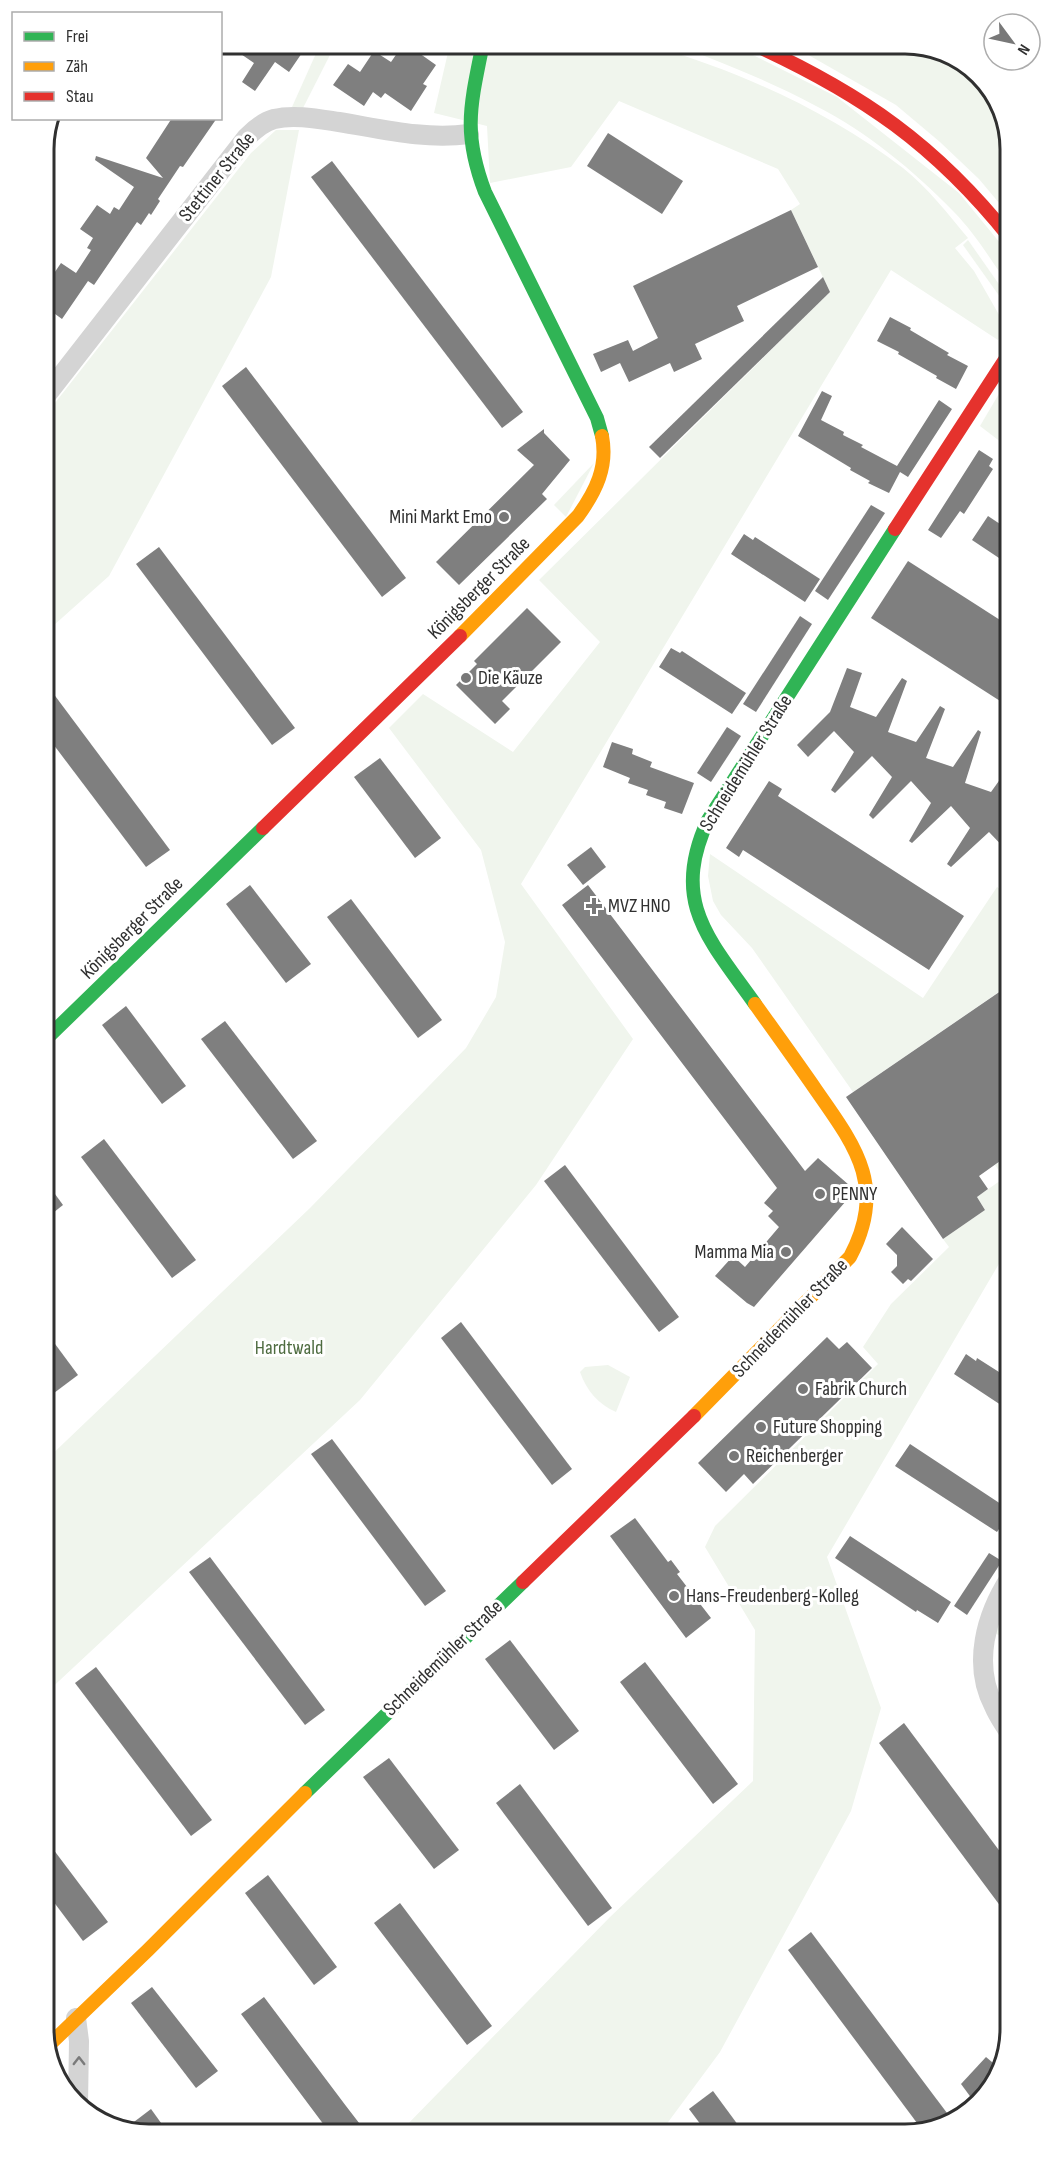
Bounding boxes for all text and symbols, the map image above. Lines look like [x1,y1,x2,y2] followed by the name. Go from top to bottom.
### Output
[12,12,222,120] legend
[982,12,1042,72] north arrow
[66,26,88,47] text: Frei
[1013,41,1034,58] text: N
[66,56,88,77] text: Zäh
[66,86,94,107] text: Stau
[174,127,260,227] street label: Stettiner Straße
[389,505,492,529] place label: Mini Markt Emo
[497,510,511,524] marker: Mini Markt Emo
[423,532,535,644] street label: Königsberger Straße
[478,666,543,690] place label: Die Käuze
[459,671,473,685] marker: Die Käuze
[694,690,798,836] street label: Schneidemühler Straße
[76,872,188,984] street label: Königsberger Straße
[608,894,671,918] place label: MVZ HNO
[585,897,603,915] marker: MVZ HNO
[832,1182,878,1206] place label: PENNY
[813,1187,827,1201] marker: PENNY
[695,1240,774,1264] place label: Mamma Mia
[779,1245,793,1259] marker: Mamma Mia
[727,1253,853,1383] street label: Schneidemühler Straße
[255,1336,323,1360] park label: Hardtwald
[815,1377,907,1401] place label: Fabrik Church
[796,1382,810,1396] marker: Fabrik Church
[773,1415,882,1439] place label: Future Shopping
[754,1420,768,1434] marker: Future Shopping
[746,1444,843,1468] place label: Reichenberger
[727,1449,741,1463] marker: Reichenberger
[686,1584,859,1608] place label: Hans-Freudenberg-Kolleg
[667,1589,681,1603] marker: Hans-Freudenberg-Kolleg
[378,1595,508,1721] street label: Schneidemühler Straße
[72,2057,85,2066] one-way arrow

